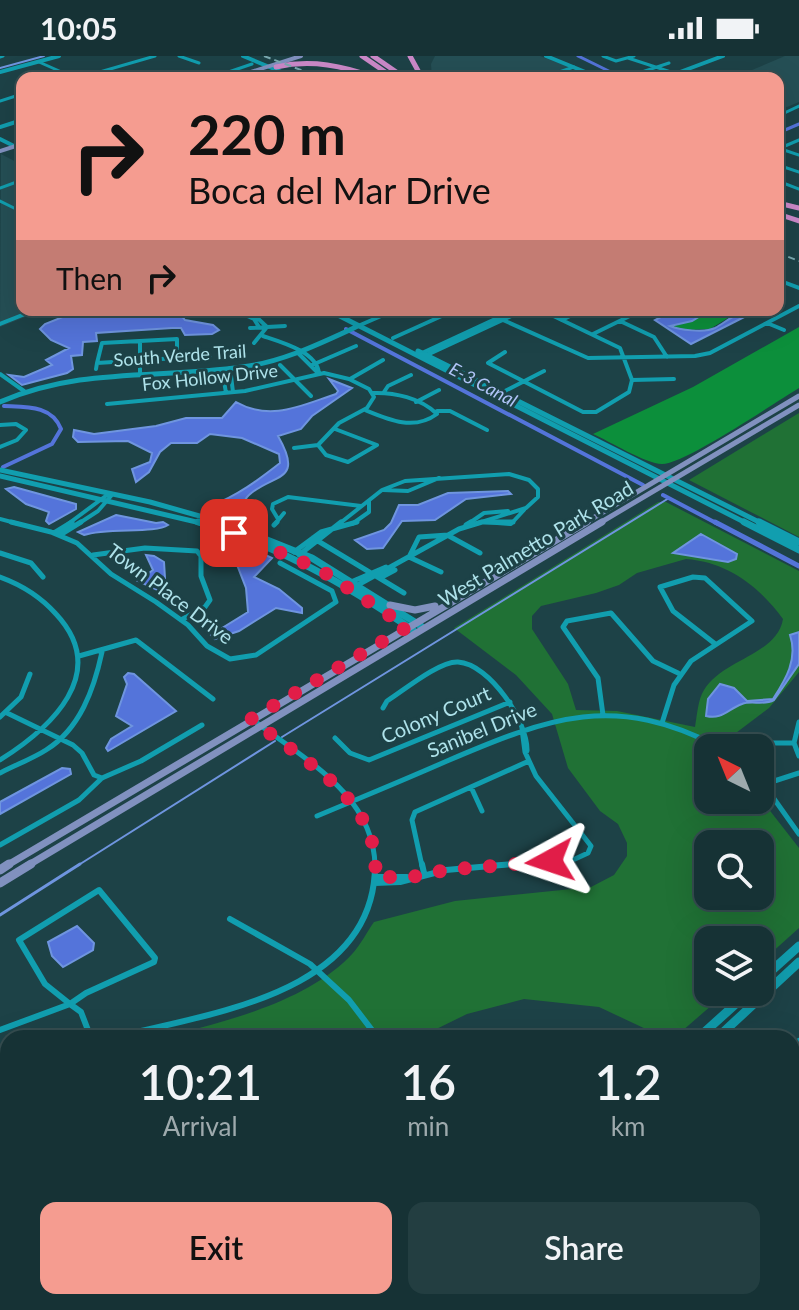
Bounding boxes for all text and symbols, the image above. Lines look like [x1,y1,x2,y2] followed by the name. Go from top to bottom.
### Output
[40,10,117,46] text: 10:05
[188,100,346,167] text: 220 m
[56,104,160,208] icon: right
[188,168,491,212] text: Boca del Mar Drive
[139,256,183,300] icon: right
[56,260,123,296] text: Then
[113,339,247,371] street label: South Verde Trail
[446,357,521,411] water label: E-3 Canal
[141,359,279,395] street label: Fox Hollow Drive
[434,475,637,611] street label: West Palmetto Park Road
[200,499,268,567] pin
[212,511,256,555] icon: arrive
[103,538,238,648] street label: Town Place Drive
[377,680,494,748] street label: Colony Court
[423,696,540,762] street label: Sanibel Drive
[694,734,774,814] north arrow
[694,734,774,1006] map controls
[508,819,592,903] position arrow
[694,830,774,910] button: search
[694,926,774,1006] button: layers
[138,1053,262,1110] text: 10:21
[400,1053,456,1110] text: 16
[595,1053,662,1110] text: 1.2
[163,1110,238,1142] text: Arrival
[407,1110,449,1142] text: min
[611,1110,645,1142] text: km
[40,1202,392,1294] button: Exit
[408,1202,760,1294] button: Share

